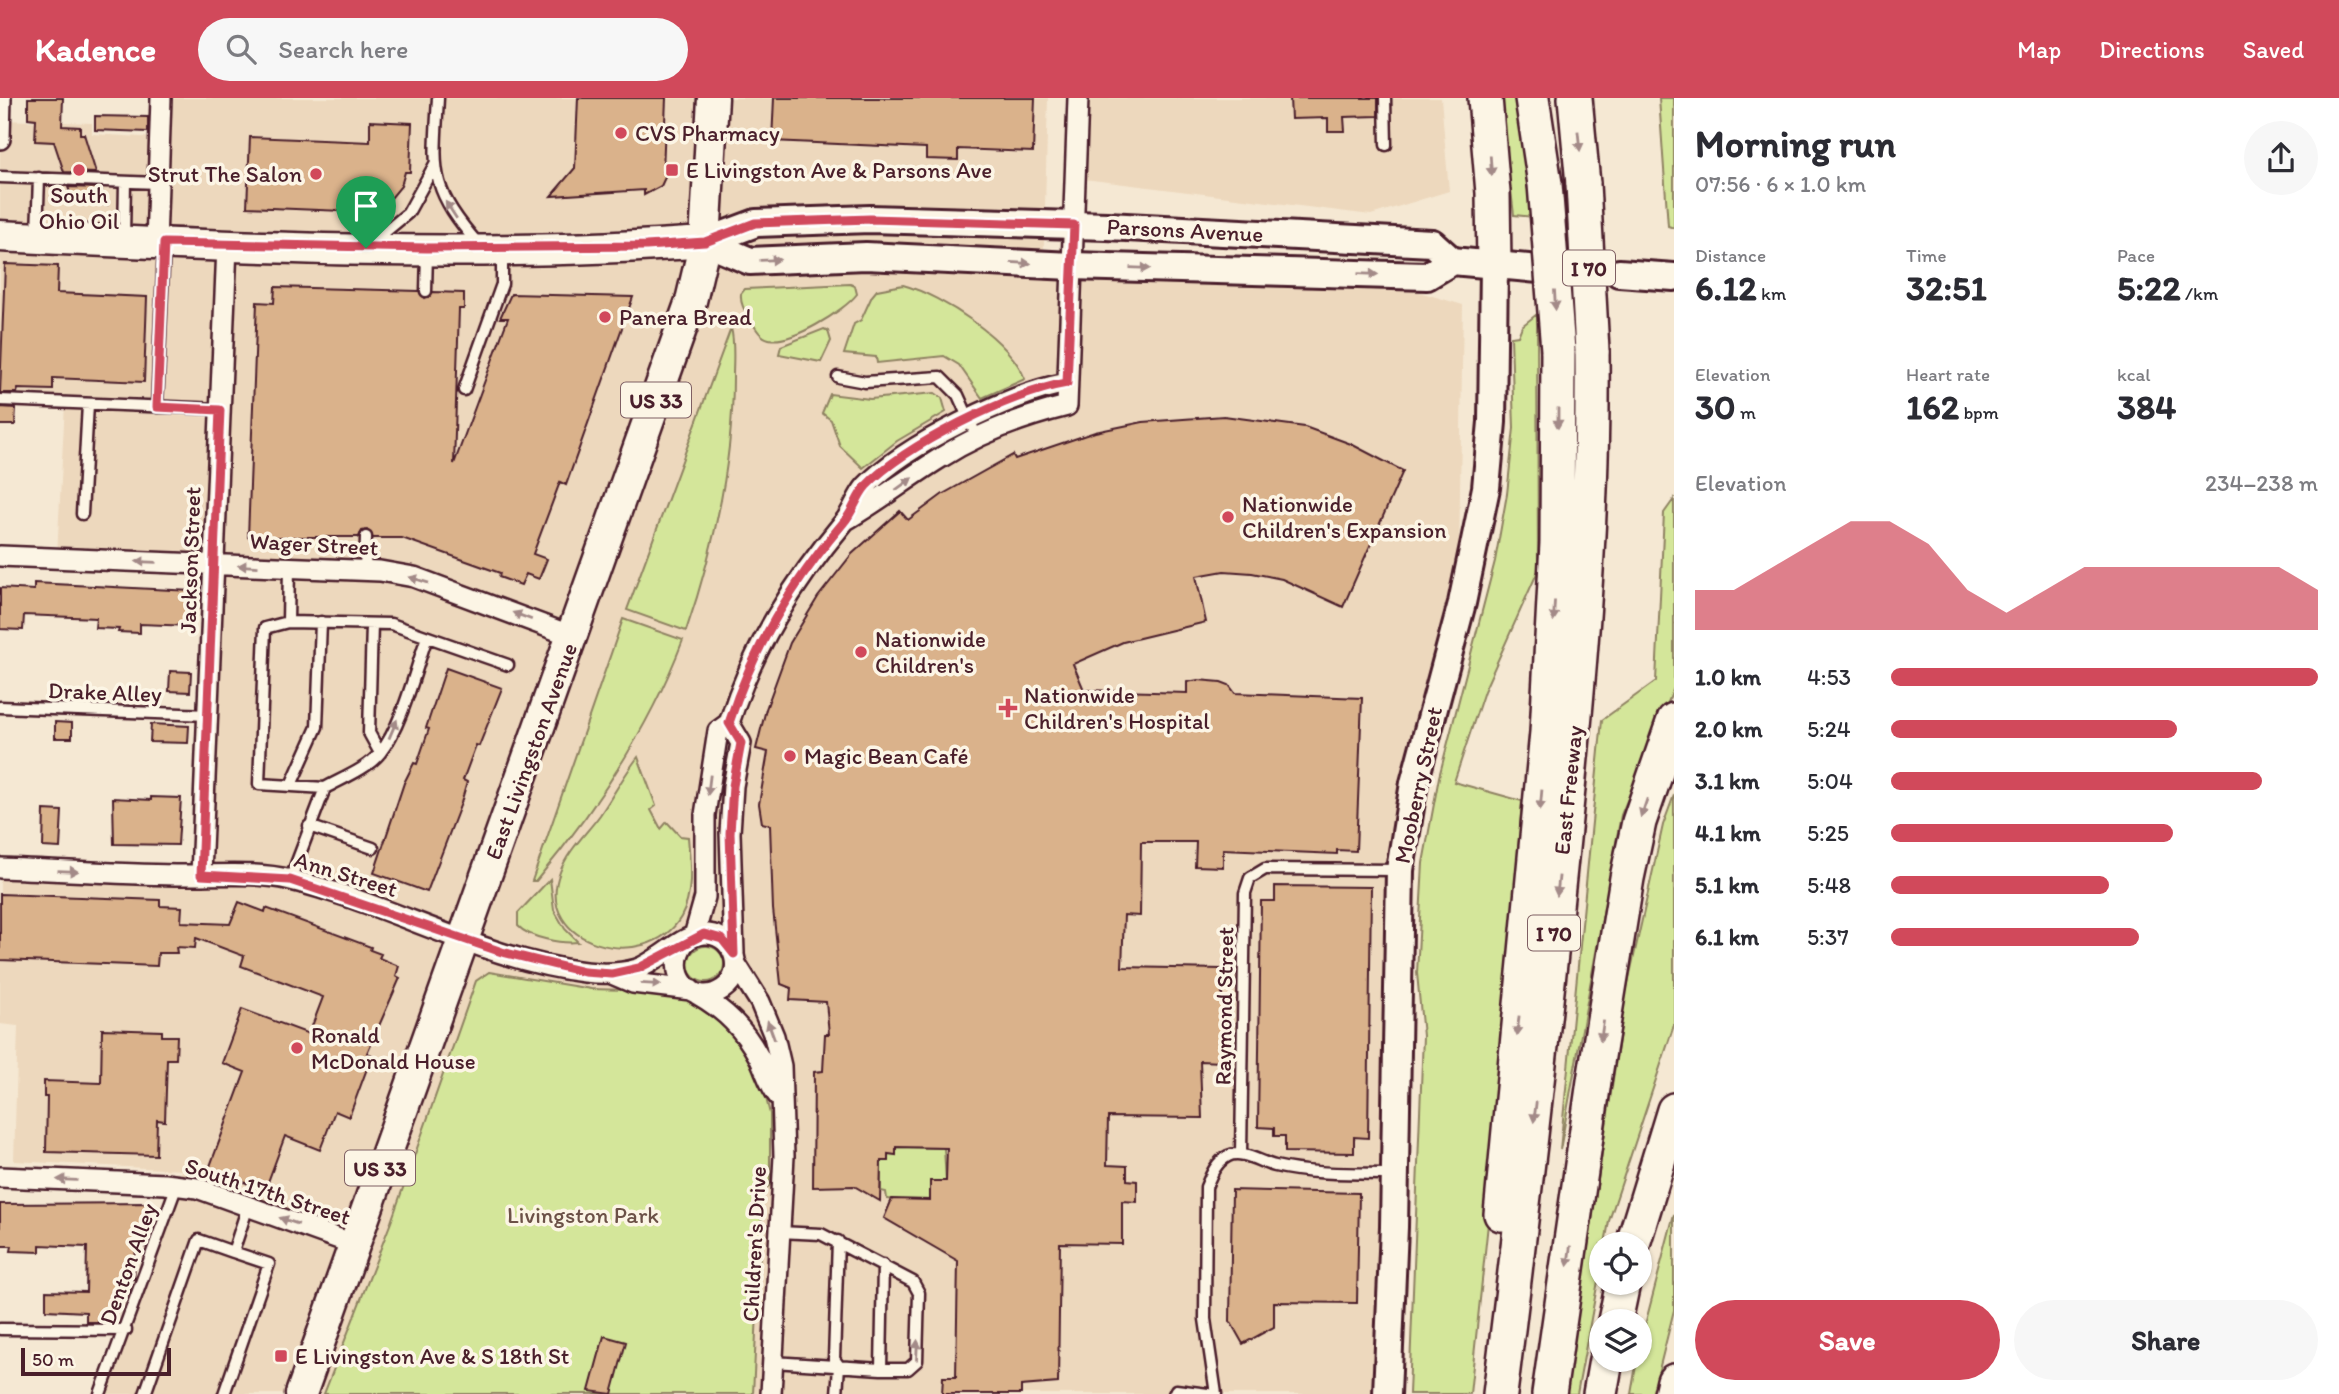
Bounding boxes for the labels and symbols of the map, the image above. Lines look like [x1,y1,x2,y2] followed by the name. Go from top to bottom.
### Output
[635,119,780,147] place label: CVS Pharmacy
[613,125,629,141] marker: CVS Pharmacy
[1574,130,1585,152] one-way arrow
[1486,155,1497,177] one-way arrow
[686,156,992,184] place label: E Livingston Ave & Parsons Ave
[148,160,302,188] place label: Strut The Salon
[71,162,87,178] marker: South Ohio Oil
[664,162,680,178] marker: E Livingston Ave & Parsons Ave
[308,166,324,182] marker: Strut The Salon
[336,176,396,248] pin
[39,181,120,235] place label: South Ohio Oil
[444,200,457,220] one-way arrow
[1106,212,1264,248] street label: Parsons Avenue
[1563,250,1615,286] road number: I 70
[759,254,781,265] one-way arrow
[1010,257,1032,268] one-way arrow
[1130,262,1152,273] one-way arrow
[1357,268,1379,280] one-way arrow
[1550,290,1561,312] one-way arrow
[619,303,752,331] place label: Panera Bread
[597,309,613,325] marker: Panera Bread
[621,382,691,418] road number: US 33
[1552,408,1564,430] one-way arrow
[895,477,913,491] one-way arrow
[173,486,207,634] street label: Jackson Street
[1242,490,1446,544] place label: Nationwide Children's Expansion
[1220,509,1236,525] marker: Nationwide Children's Expansion
[249,527,379,561] street label: Wager Street
[135,556,157,567] one-way arrow
[236,560,258,571] one-way arrow
[408,574,429,584] one-way arrow
[1549,600,1560,622] one-way arrow
[511,611,532,622] one-way arrow
[875,625,986,679] place label: Nationwide Children's
[479,639,583,863] street label: East Livingston Avenue
[853,644,869,660] marker: Nationwide Children's
[48,676,163,708] street label: Drake Alley
[1024,681,1210,735] place label: Nationwide Children's Hospital
[998,698,1018,718] marker: Nationwide Children's Hospital
[1388,704,1448,866] street label: Mooberry Street
[387,718,398,739] one-way arrow
[1547,724,1589,856] street label: East Freeway
[804,742,968,770] place label: Magic Bean Café
[782,748,798,764] marker: Magic Bean Café
[703,774,714,796] one-way arrow
[1535,789,1546,811] one-way arrow
[1638,797,1649,818] one-way arrow
[291,845,401,903] street label: Ann Street
[57,865,79,876] one-way arrow
[1553,875,1564,897] one-way arrow
[1528,916,1580,950] road number: I 70
[1209,926,1239,1086] street label: Raymond Street
[640,979,662,990] one-way arrow
[1512,1015,1523,1037] one-way arrow
[765,1020,776,1041] one-way arrow
[1596,1020,1607,1042] one-way arrow
[311,1021,476,1075] place label: Ronald McDonald House
[289,1040,305,1056] marker: Ronald McDonald House
[1529,1101,1540,1123] one-way arrow
[345,1150,415,1186] road number: US 33
[182,1151,354,1231] street label: South 17th Street
[736,1165,772,1323] street label: Children's Drive
[56,1175,78,1186] one-way arrow
[93,1199,163,1329] street label: Denton Alley
[507,1201,659,1229] park label: Livingston Park
[278,1215,299,1226] one-way arrow
[1563,1245,1574,1267] one-way arrow
[912,1338,923,1360] one-way arrow
[295,1342,570,1370] place label: E Livingston Ave & S 18th St
[21,1345,172,1377] scale bar
[273,1348,289,1364] marker: E Livingston Ave & S 18th St

